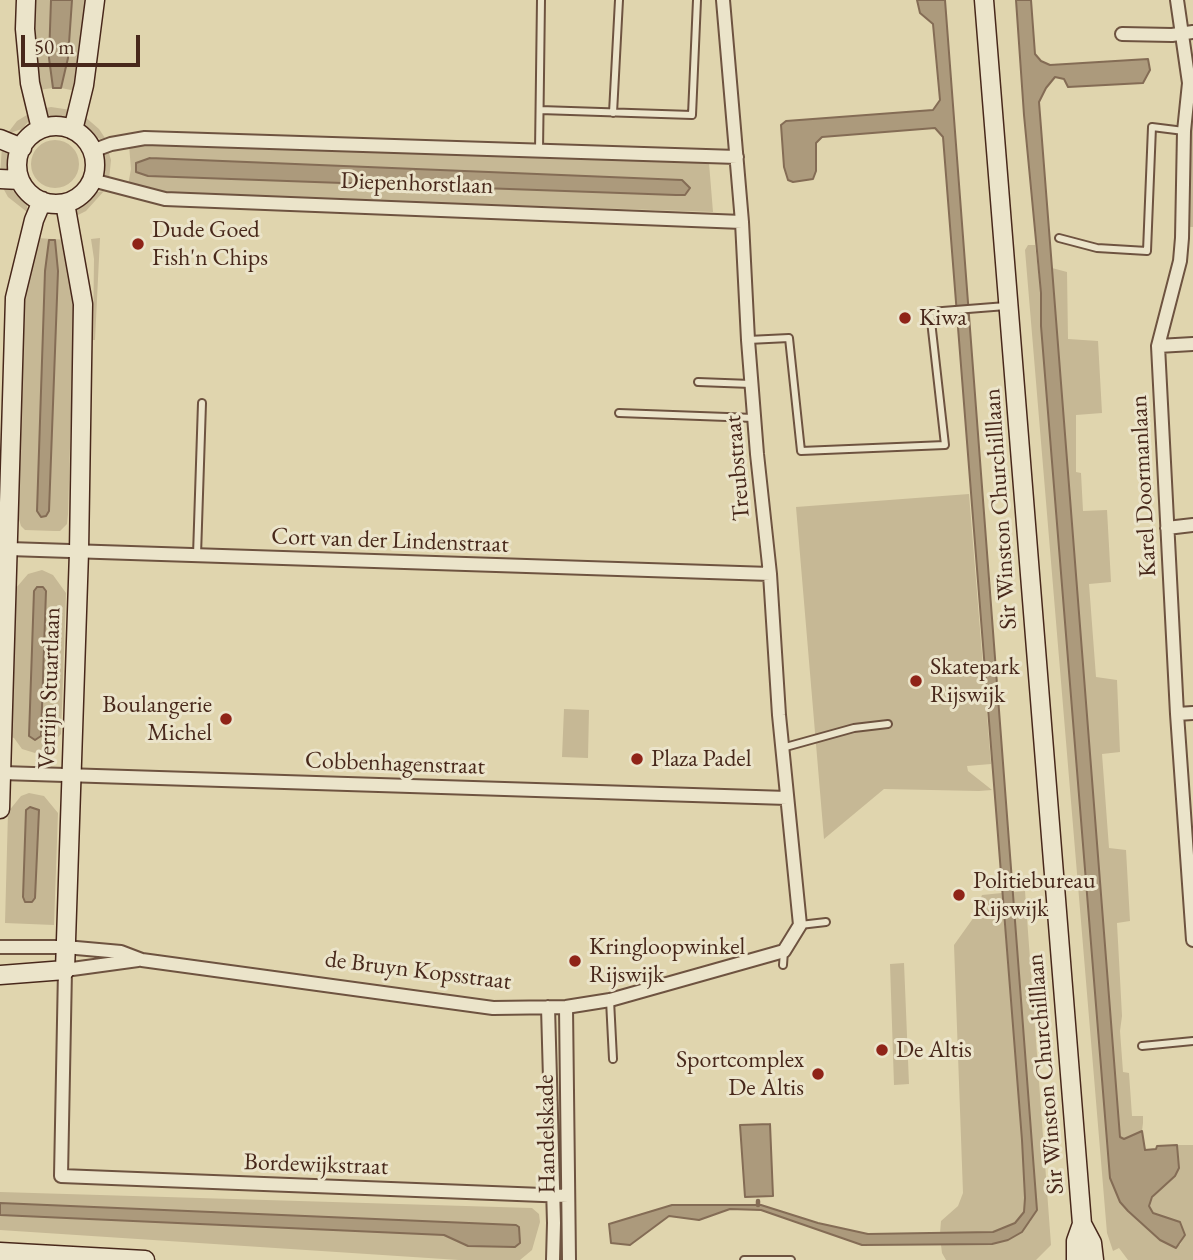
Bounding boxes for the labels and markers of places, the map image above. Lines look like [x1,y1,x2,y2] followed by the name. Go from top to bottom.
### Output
[152,216,268,272] place label: Dude Goed Fish'n Chips
[130,236,146,252] marker: Dude Goed Fish'n Chips
[919,304,967,332] place label: Kiwa
[897,310,913,326] marker: Kiwa
[930,653,1020,709] place label: Skatepark Rijswijk
[908,673,924,689] marker: Skatepark Rijswijk
[102,691,212,747] place label: Boulangerie Michel
[218,711,234,727] marker: Boulangerie Michel
[651,745,751,773] place label: Plaza Padel
[629,751,645,767] marker: Plaza Padel
[973,867,1096,923] place label: Politiebureau Rijswijk
[951,887,967,903] marker: Politiebureau Rijswijk
[589,933,745,989] place label: Kringloopwinkel Rijswijk
[567,953,583,969] marker: Kringloopwinkel Rijswijk
[896,1036,972,1064] place label: De Altis
[874,1042,890,1058] marker: De Altis
[676,1046,804,1102] place label: Sportcomplex De Altis
[810,1066,826,1082] marker: Sportcomplex De Altis

